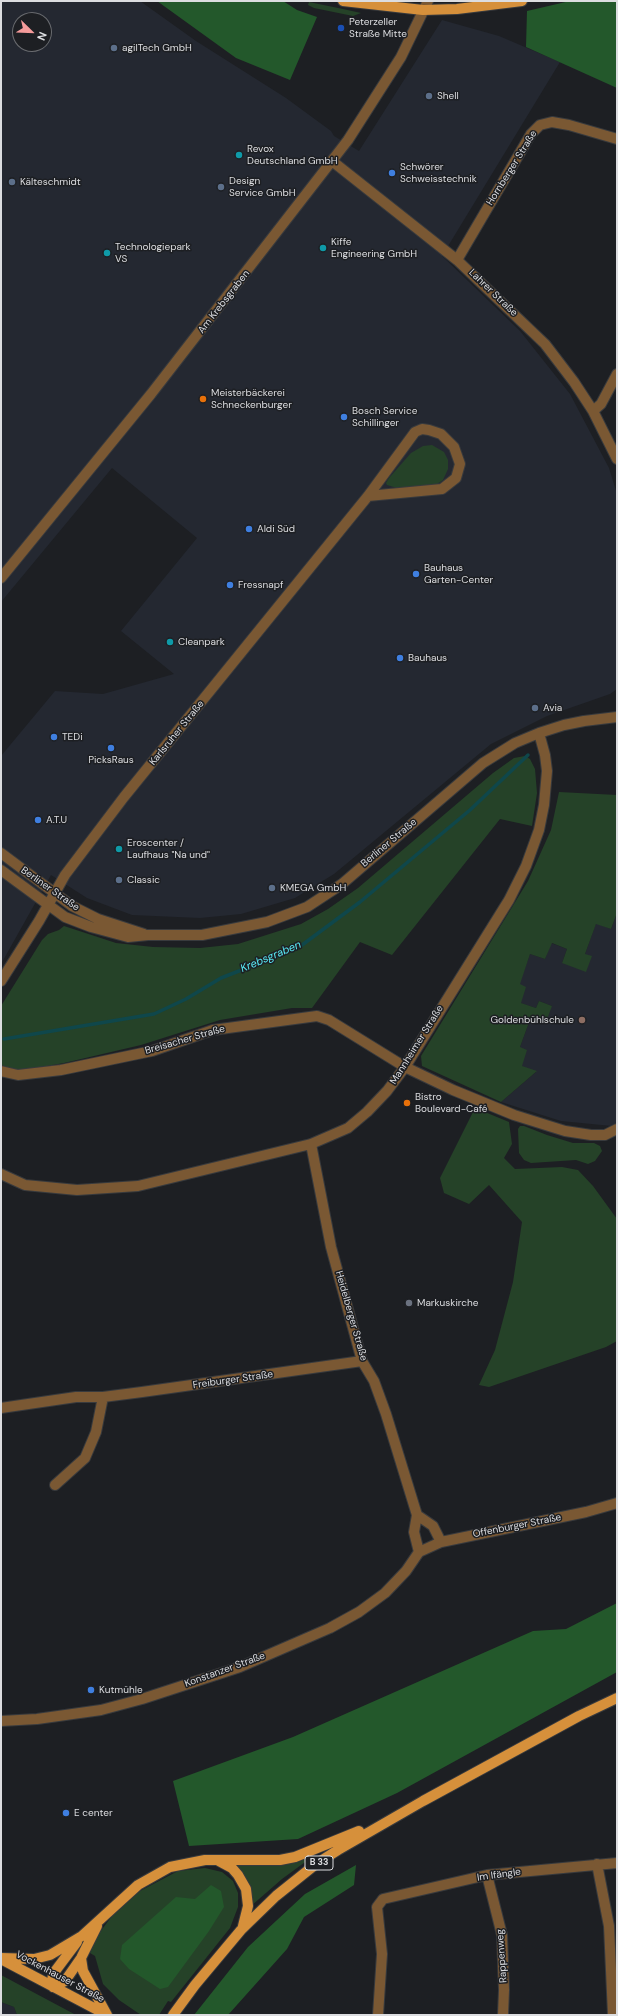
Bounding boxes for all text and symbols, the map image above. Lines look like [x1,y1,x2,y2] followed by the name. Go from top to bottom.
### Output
[12,12,52,52] north arrow
[349,16,407,40] place label: Peterzeller Straße Mitte
[336,23,346,33] marker: Peterzeller Straße Mitte
[34,30,50,43] text: N
[122,42,192,54] place label: agilTech GmbH
[109,43,119,53] marker: agilTech GmbH
[437,90,459,102] place label: Shell
[424,91,434,101] marker: Shell
[484,128,540,208] street label: Hornberger Straße
[247,143,338,166] place label: Revox Deutschland GmbH
[234,150,244,160] marker: Revox Deutschland GmbH
[400,161,477,184] place label: Schwörer Schweisstechnik
[387,168,397,178] marker: Schwörer Schweisstechnik
[229,175,295,198] place label: Design Service GmbH
[20,176,81,188] place label: Kälteschmidt
[7,177,17,187] marker: Kälteschmidt
[216,182,226,192] marker: Design Service GmbH
[331,236,417,260] place label: Kiffe Engineering GmbH
[115,241,191,264] place label: Technologiepark VS
[318,243,328,253] marker: Kiffe Engineering GmbH
[102,248,112,258] marker: Technologiepark VS
[466,267,520,319] street label: Lahrer Straße
[196,268,252,336] street label: Am Krebsgraben
[211,387,292,410] place label: Meisterbäckerei Schneckenburger
[198,394,208,404] marker: Meisterbäckerei Schneckenburger
[352,405,417,428] place label: Bosch Service Schillinger
[339,412,349,422] marker: Bosch Service Schillinger
[257,523,295,535] place label: Aldi Süd
[244,524,254,534] marker: Aldi Süd
[424,562,493,586] place label: Bauhaus Garten-Center
[411,569,421,579] marker: Bauhaus Garten-Center
[238,579,283,591] place label: Fressnapf
[225,580,235,590] marker: Fressnapf
[178,636,225,648] place label: Cleanpark
[165,637,175,647] marker: Cleanpark
[408,652,447,664] place label: Bauhaus
[395,653,405,663] marker: Bauhaus
[147,698,207,768] street label: Karlsruher Straße
[543,702,562,714] place label: Avia
[530,703,540,713] marker: Avia
[62,731,83,743] place label: TEDi
[49,732,59,742] marker: TEDi
[106,743,116,753] marker: PicksRaus
[88,754,134,766] place label: PicksRaus
[46,814,67,826] place label: A.T.U
[33,815,43,825] marker: A.T.U
[359,816,419,870] street label: Berliner Straße
[127,837,210,860] place label: Eroscenter / Laufhaus "Na und"
[114,844,124,854] marker: Eroscenter / Laufhaus "Na und"
[18,864,82,914] street label: Berliner Straße
[127,874,160,886] place label: Classic
[114,875,124,885] marker: Classic
[280,882,346,894] place label: KMEGA GmbH
[267,883,277,893] marker: KMEGA GmbH
[239,938,303,976] water label: Krebsgraben
[388,1003,446,1087] street label: Mannheimer Straße
[490,1014,574,1026] place label: Goldenbühlschule
[577,1015,587,1025] marker: Goldenbühlschule
[144,1023,226,1057] street label: Breisacher Straße
[415,1091,488,1114] place label: Bistro Boulevard-Café
[402,1098,412,1108] marker: Bistro Boulevard-Café
[332,1270,370,1362] street label: Heidelberger Straße
[417,1297,478,1309] place label: Markuskirche
[404,1298,414,1308] marker: Markuskirche
[192,1368,274,1392] street label: Freiburger Straße
[472,1512,562,1540] street label: Offenburger Straße
[183,1650,267,1690] street label: Konstanzer Straße
[99,1684,143,1696] place label: Kutmühle
[86,1685,96,1695] marker: Kutmühle
[74,1807,113,1819] place label: E center
[61,1808,71,1818] marker: E center
[305,1856,333,1870] road number: B 33
[476,1866,522,1884] street label: Im Ifängle
[494,1929,510,1983] street label: Rappenweg
[14,1949,106,2005] street label: Vockenhauser Straße

